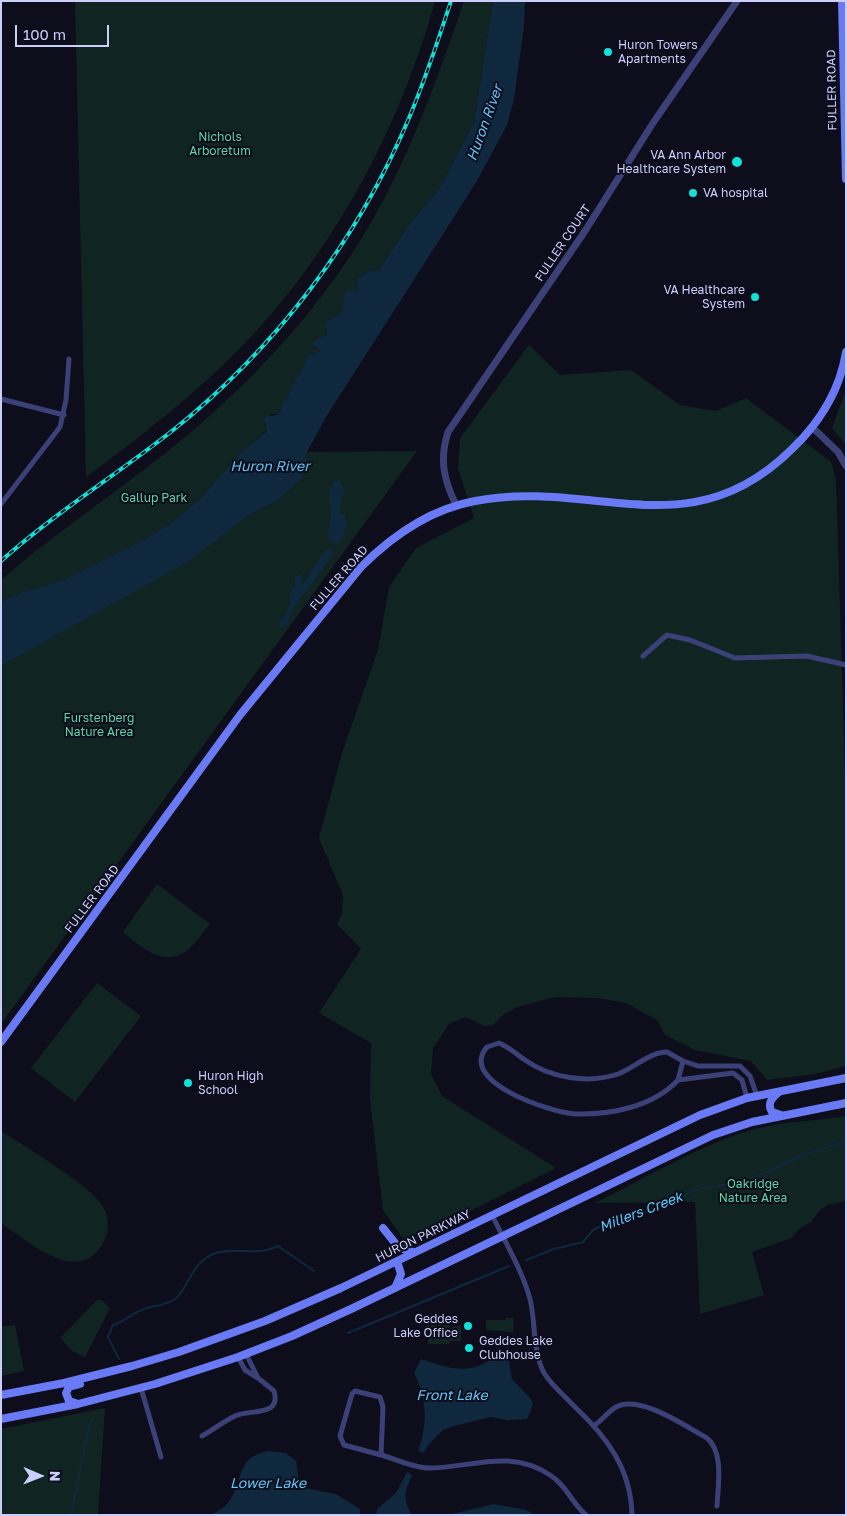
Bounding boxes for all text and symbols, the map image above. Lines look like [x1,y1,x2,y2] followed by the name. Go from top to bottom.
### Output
[18,15,111,47] scale bar
[23,25,66,43] text: 100 m
[618,38,698,66] place label: Huron Towers Apartments
[602,46,614,58] marker: Huron Towers Apartments
[824,49,840,131] street label: FULLER ROAD
[464,83,506,163] water label: Huron River
[189,130,251,158] park label: Nichols Arboretum
[617,148,726,176] place label: VA Ann Arbor Healthcare System
[730,155,744,169] marker: VA Ann Arbor Healthcare System
[703,186,768,200] place label: VA hospital
[687,187,699,199] marker: VA hospital
[532,202,594,284] street label: FULLER COURT
[664,283,745,311] place label: VA Healthcare System
[749,291,761,303] marker: VA Healthcare System
[230,459,310,475] water label: Huron River
[121,491,187,505] park label: Gallup Park
[307,543,371,613] street label: FULLER ROAD
[64,711,134,739] park label: Furstenberg Nature Area
[62,862,122,936] street label: FULLER ROAD
[198,1069,264,1097] place label: Huron High School
[182,1077,194,1089] marker: Huron High School
[719,1177,787,1205] park label: Oakridge Nature Area
[597,1188,685,1236] water label: Millers Creek
[373,1207,473,1265] street label: HURON PARKWAY
[393,1312,458,1340] place label: Geddes Lake Office
[462,1320,474,1332] marker: Geddes Lake Office
[479,1334,553,1362] place label: Geddes Lake Clubhouse
[463,1342,475,1354] marker: Geddes Lake Clubhouse
[416,1388,488,1404] water label: Front Lake
[15,1451,65,1501] north arrow
[47,1471,64,1482] text: N
[230,1476,306,1492] water label: Lower Lake

